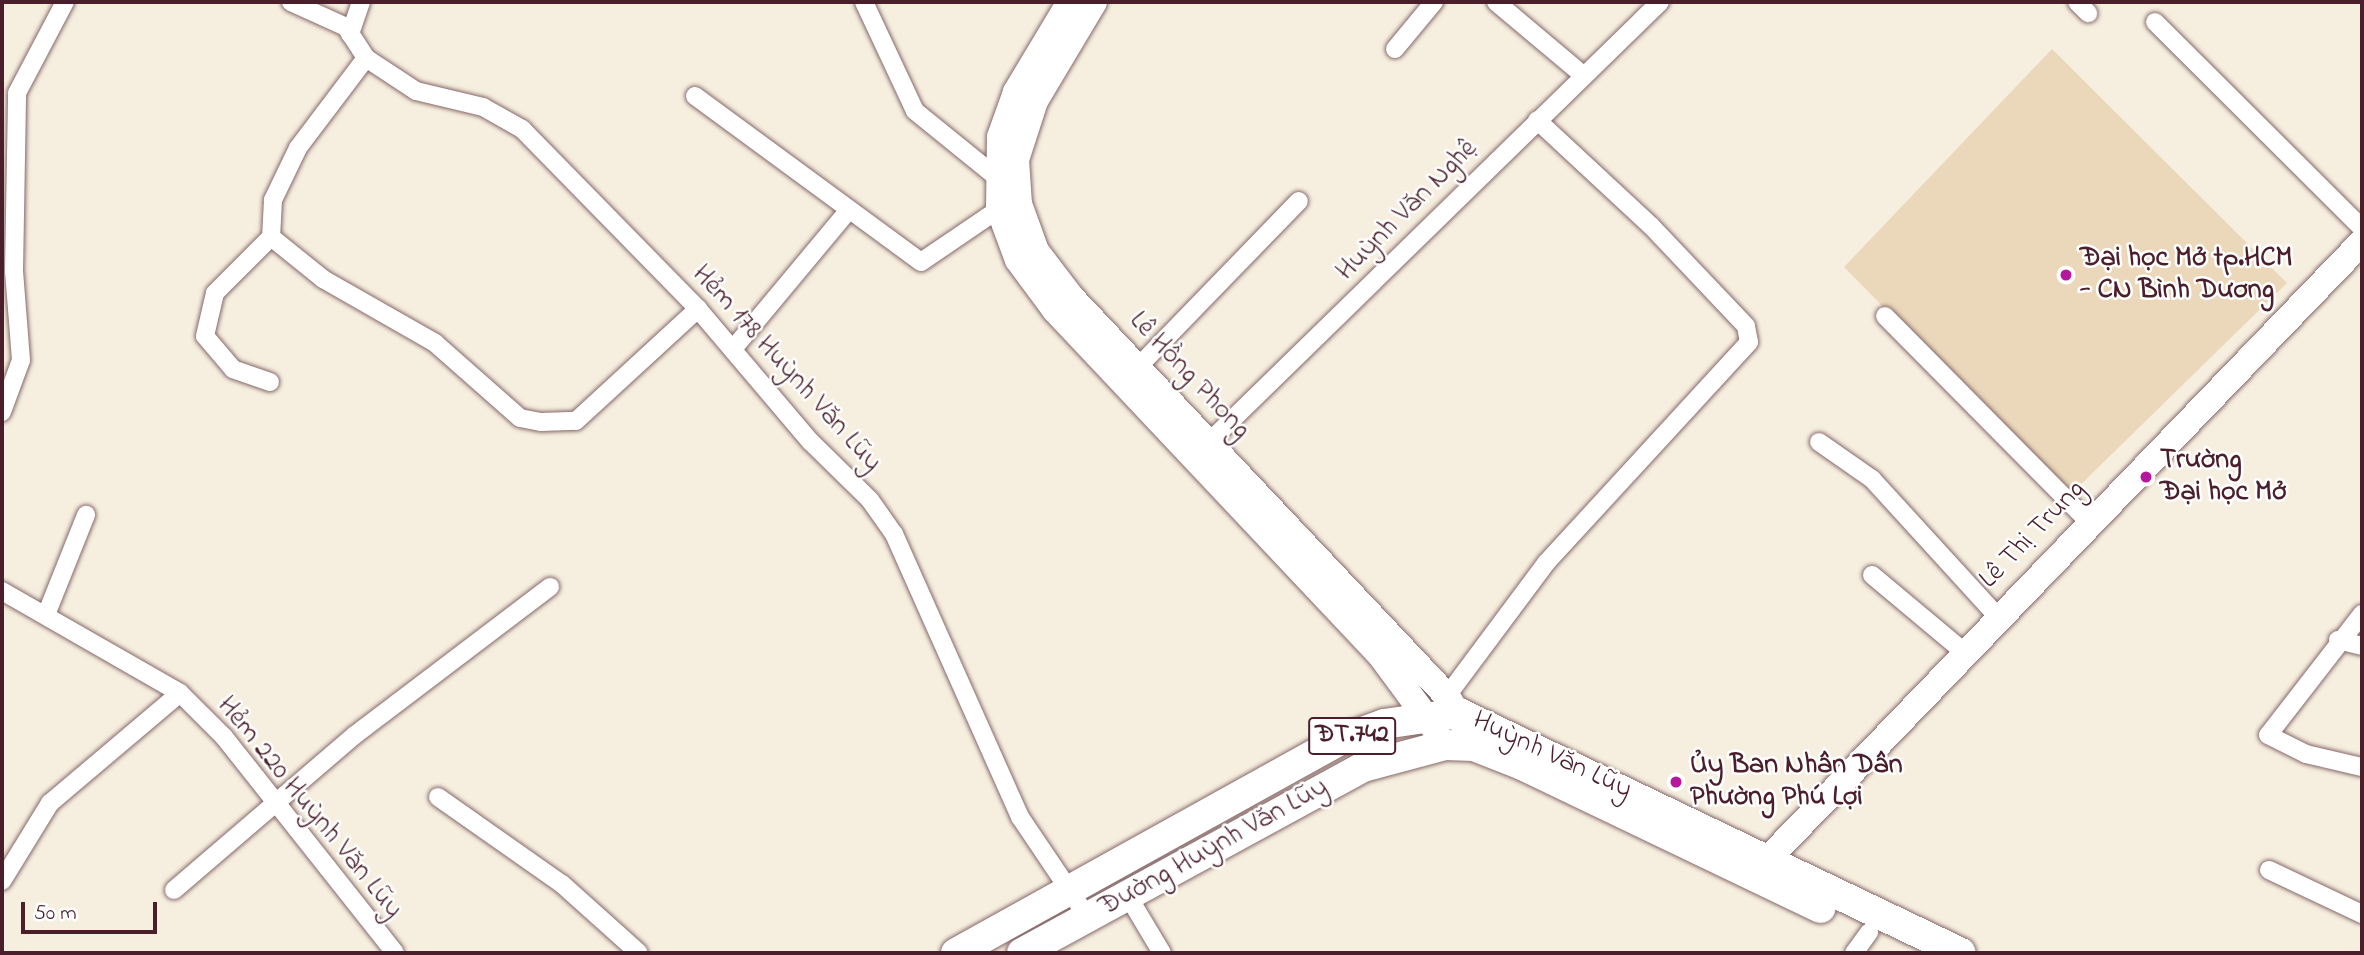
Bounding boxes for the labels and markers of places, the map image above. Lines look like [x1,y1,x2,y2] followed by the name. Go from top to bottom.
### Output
[2080,242,2293,308] place label: Đại học Mở tp.HCM - CN Bình Dương
[2058,267,2074,283] marker: Đại học Mở tp.HCM - CN Bình Dương
[2160,444,2287,510] place label: Trường Đại học Mở
[2138,469,2154,485] marker: Trường Đại học Mở
[1690,749,1903,815] place label: Ủy Ban Nhân Dân Phường Phú Lợi
[1668,774,1684,790] marker: Ủy Ban Nhân Dân Phường Phú Lợi

